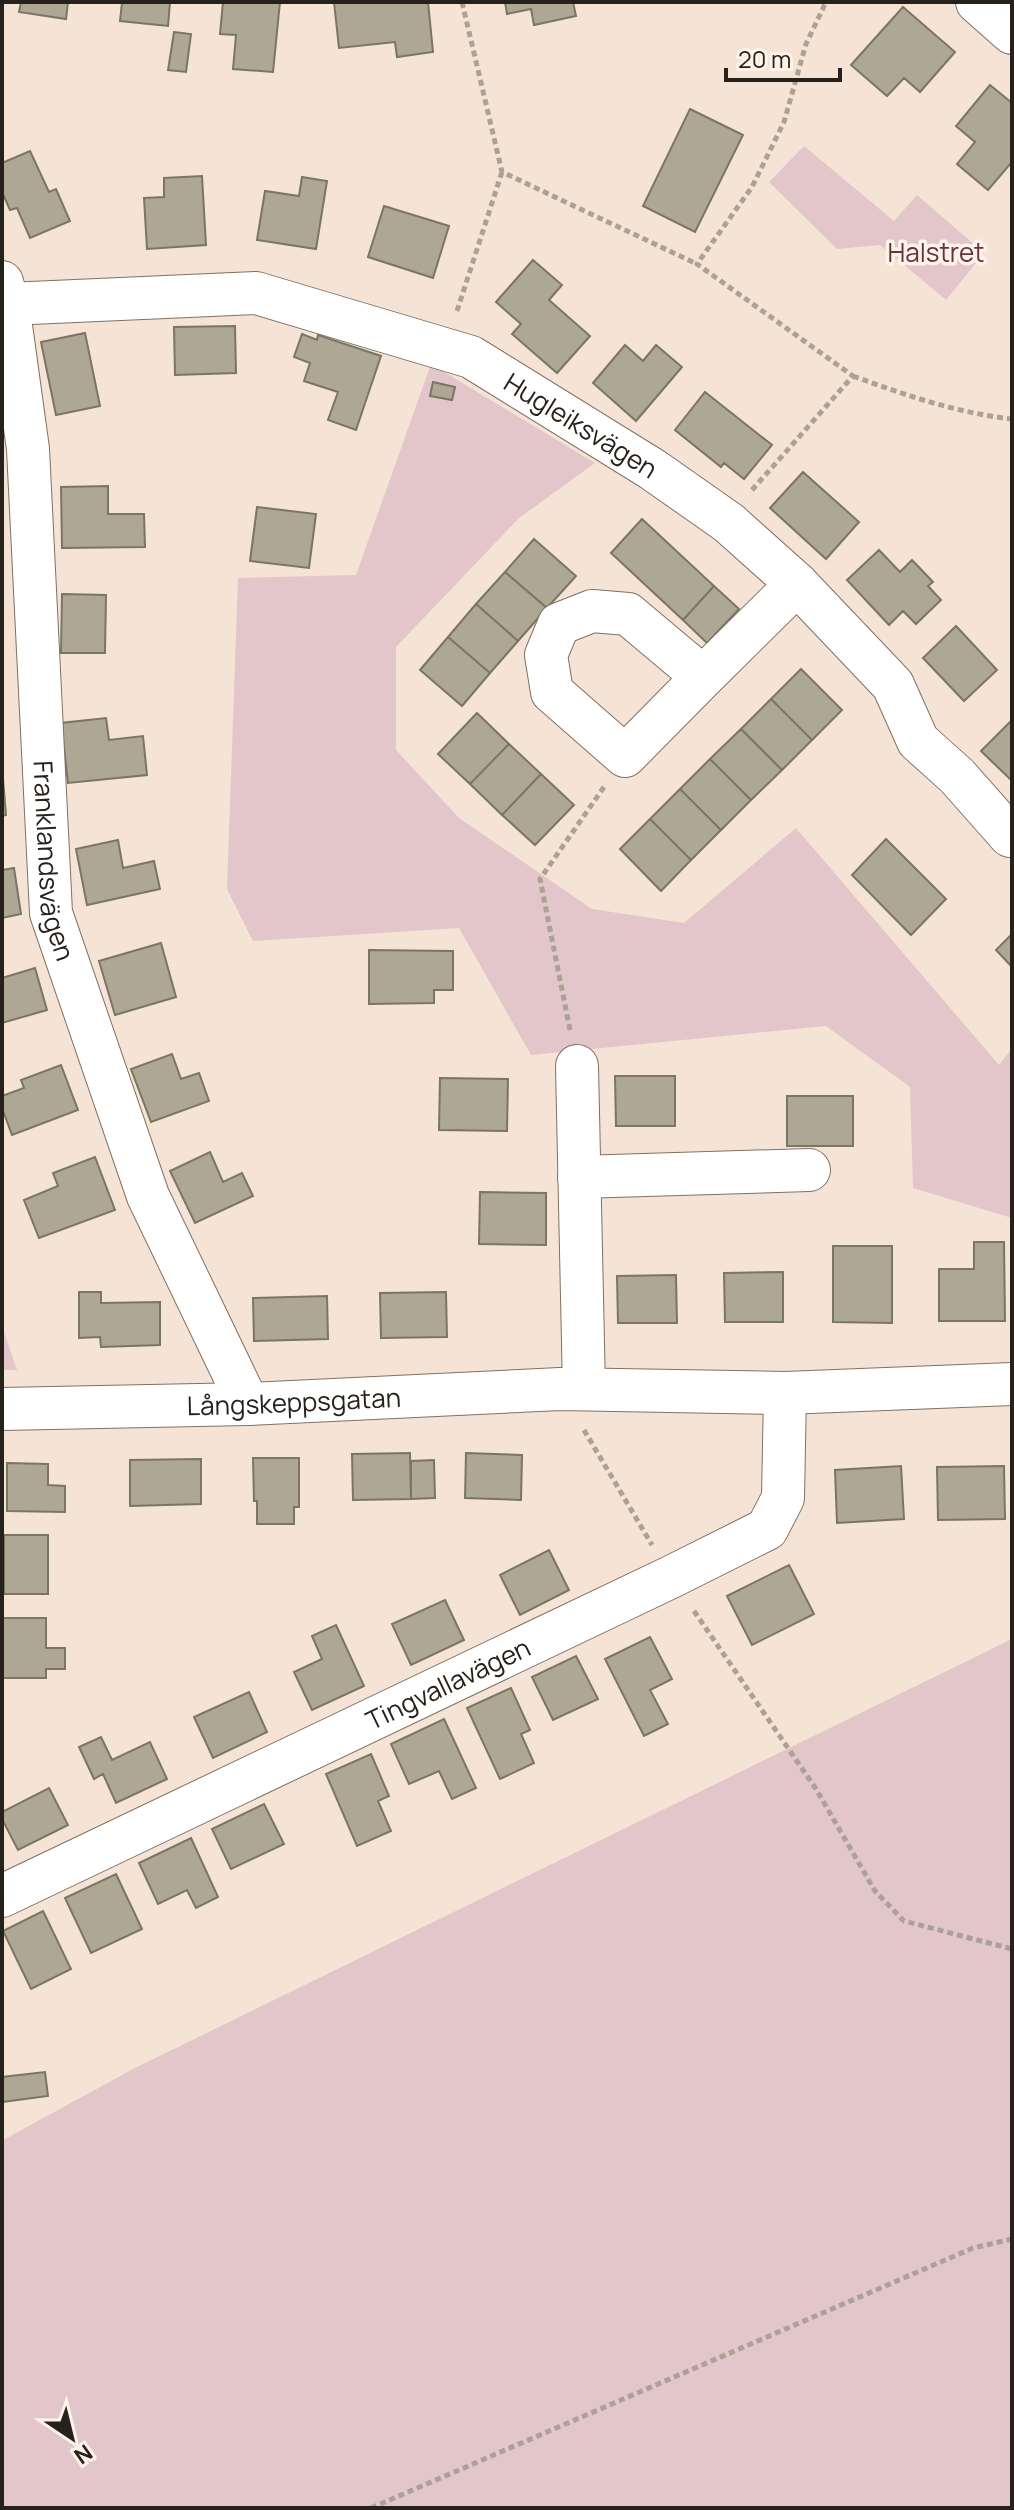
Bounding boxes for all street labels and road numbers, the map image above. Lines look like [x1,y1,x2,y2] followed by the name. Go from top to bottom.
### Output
[497,364,665,486] street label: Hugleiksvägen
[25,760,84,965] street label: Franklandsvägen
[186,1379,402,1423] street label: Långskeppsgatan
[360,1629,536,1738] street label: Tingvallavägen

